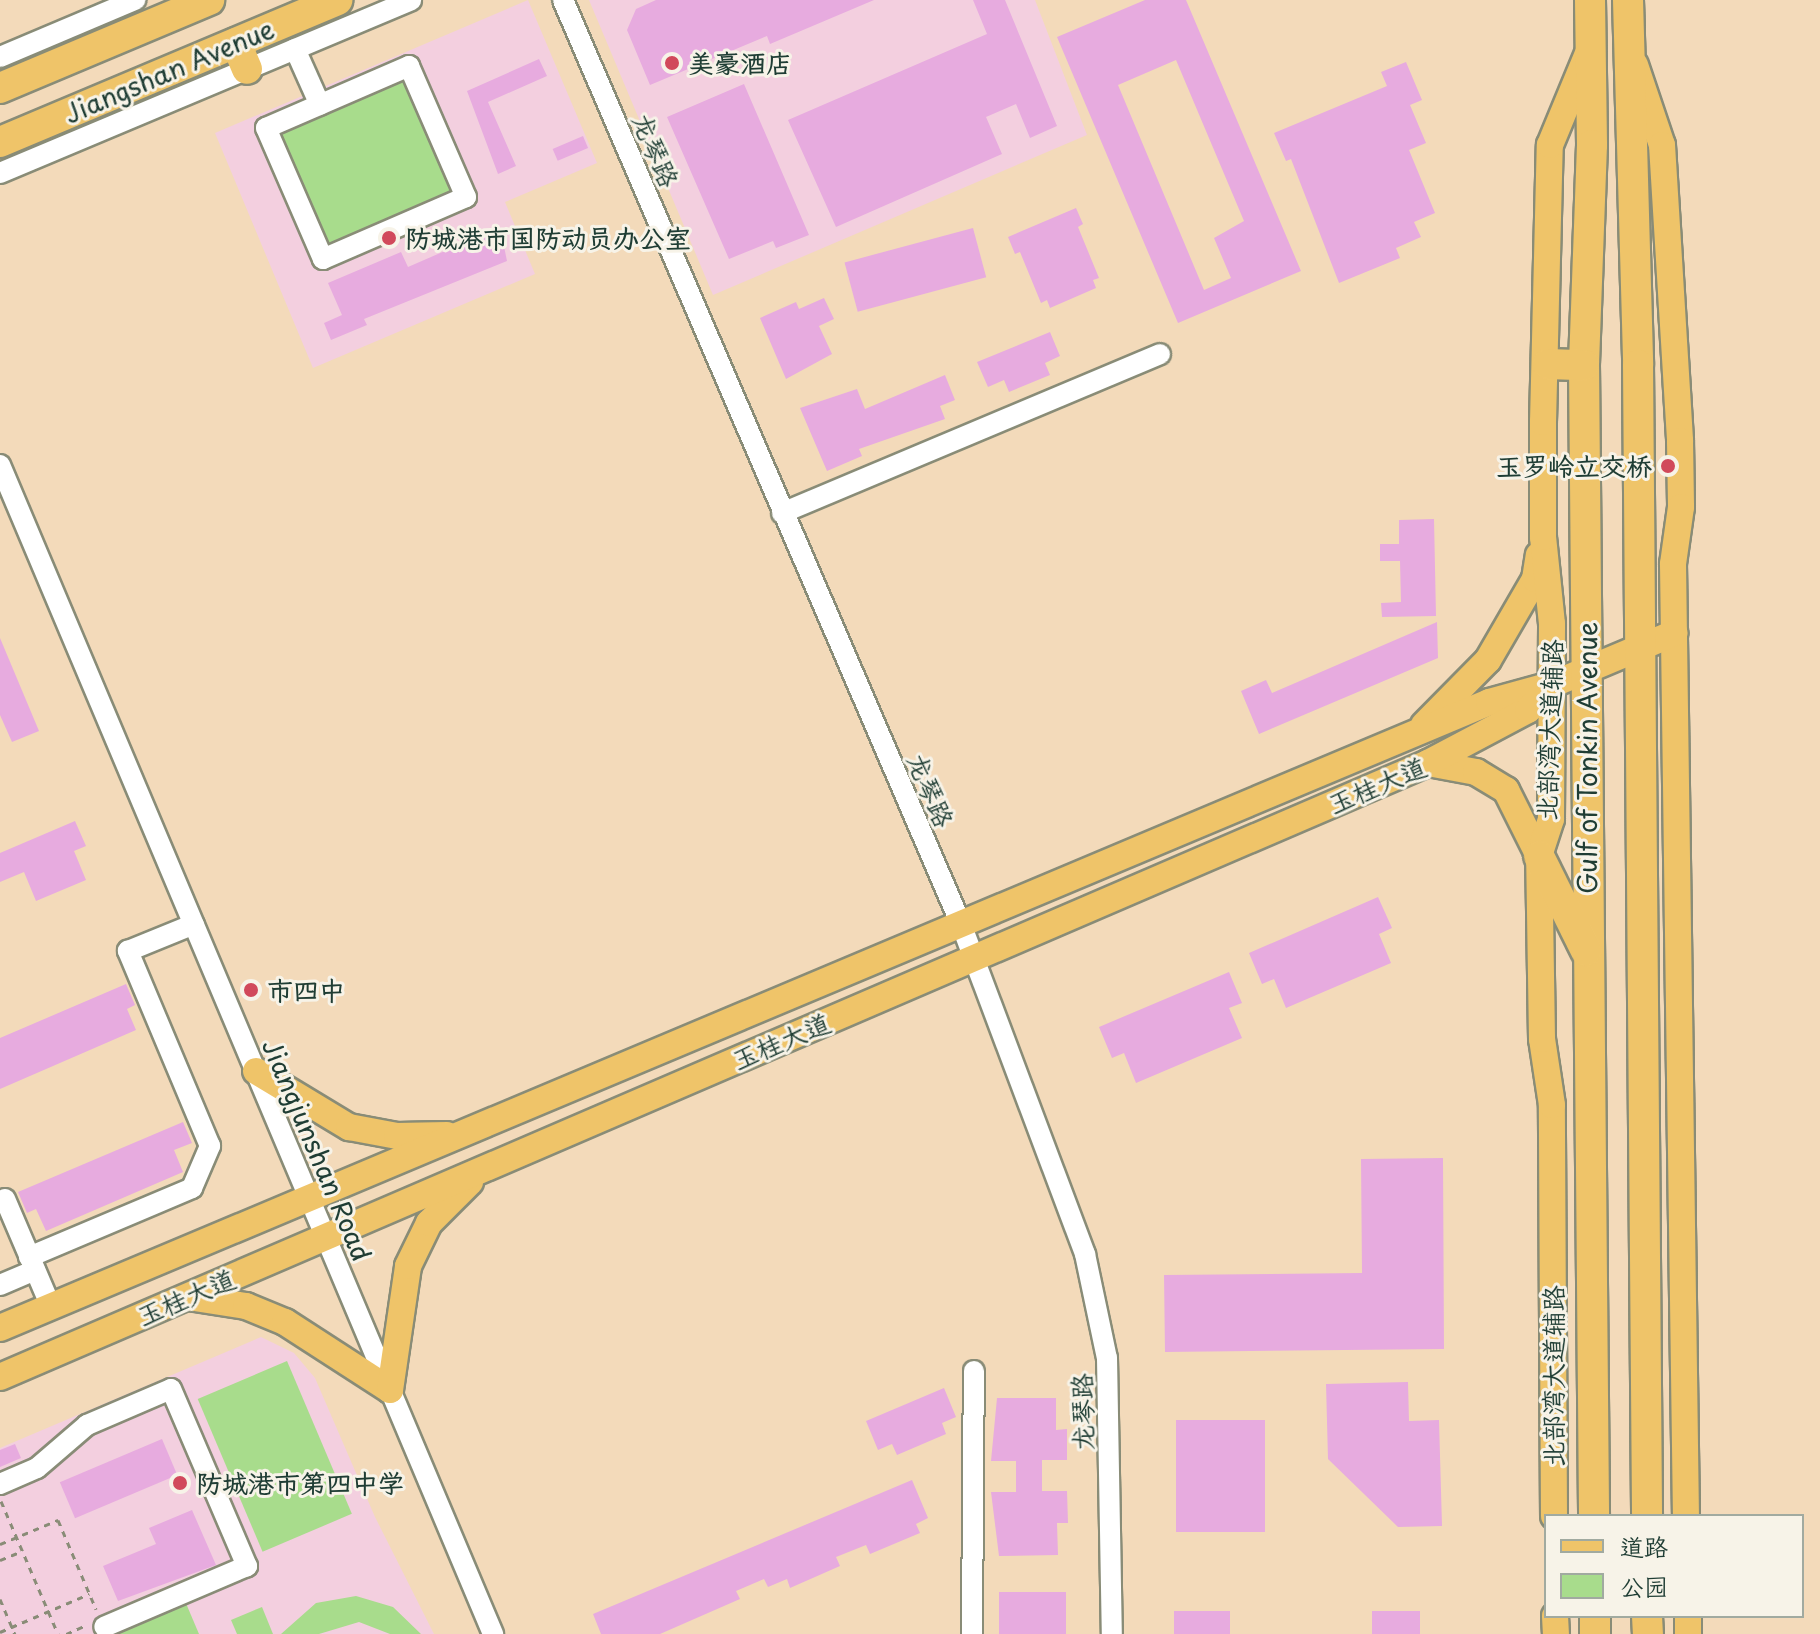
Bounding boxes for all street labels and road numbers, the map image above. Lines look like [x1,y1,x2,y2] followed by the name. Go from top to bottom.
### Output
[60,13,278,129] street label: Jiangshan Avenue
[626,108,686,192] street label: 龙琴路
[1571,620,1603,896] street label: Gulf of Tonkin Avenue
[1530,639,1568,821] street label: 北部湾大道辅路
[901,748,961,832] street label: 龙琴路
[1323,750,1431,820] street label: 玉桂大道
[727,1006,835,1076] street label: 玉桂大道
[256,1034,378,1266] street label: Jiangjunshan Road
[132,1262,240,1332] street label: 玉桂大道
[1537,1285,1569,1467] street label: 北部湾大道辅路
[1066,1373,1098,1451] street label: 龙琴路

